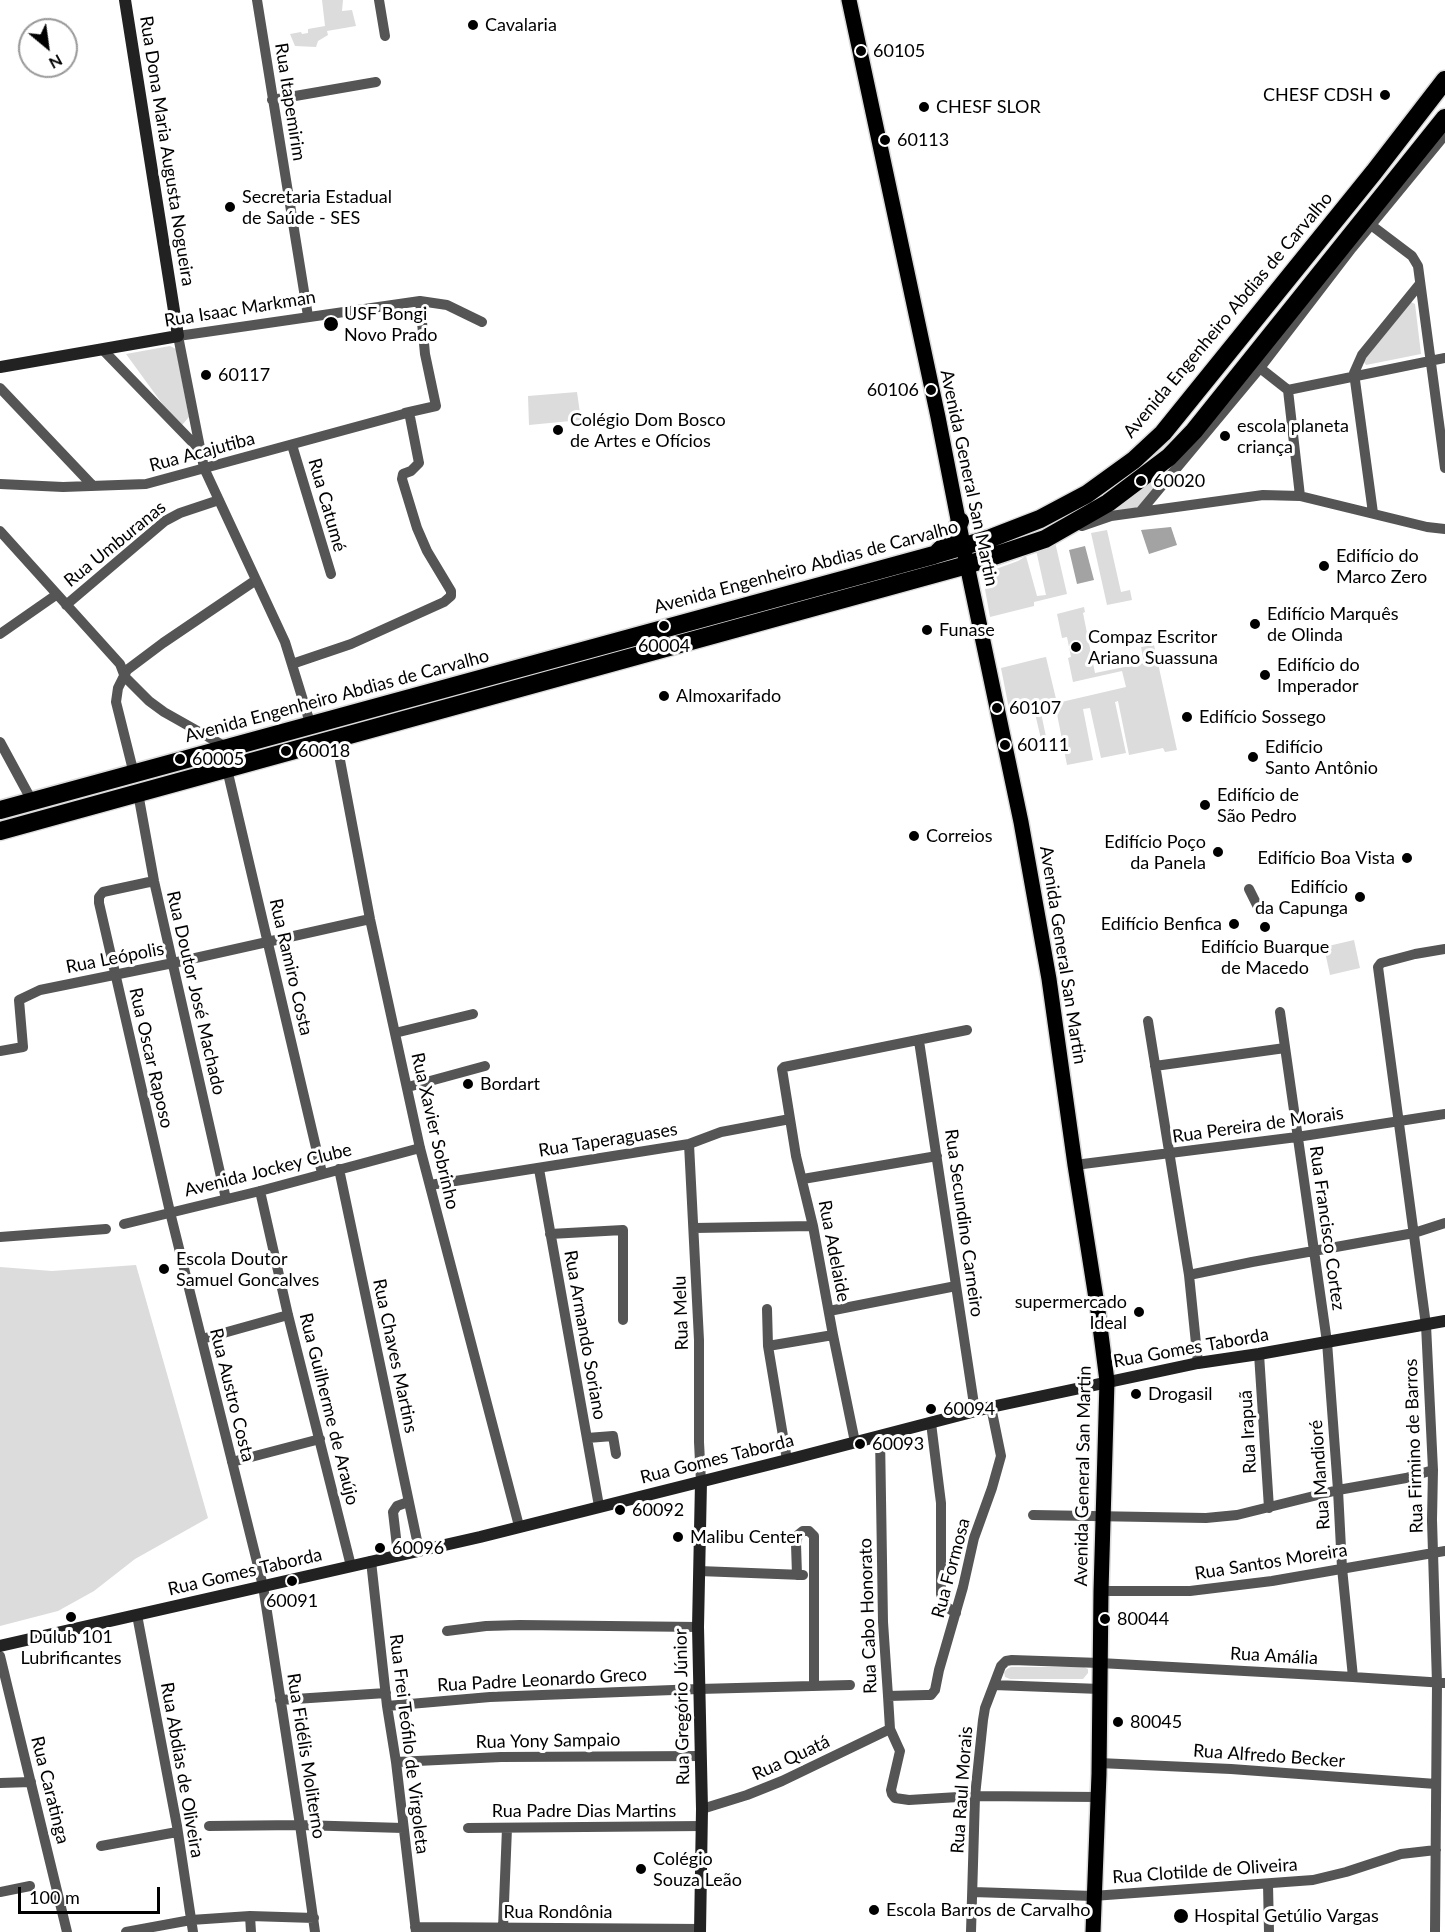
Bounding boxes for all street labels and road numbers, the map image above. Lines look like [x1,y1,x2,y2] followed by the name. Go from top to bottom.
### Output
[135,14,199,288] street label: Rua Dona Maria Augusta Nogueira
[270,42,310,162] street label: Rua Itapemirim
[1119,188,1337,442] street label: Avenida Engenheiro Abdias de Carvalho
[163,286,317,332] street label: Rua Isaac Markman
[936,368,1002,588] street label: Avenida General San Martin
[147,428,257,476] street label: Rua Acajutiba
[303,456,351,554] street label: Rua Catumé
[60,496,170,592] street label: Rua Umburanas
[652,516,960,618] street label: Avenida Engenheiro Abdias de Carvalho
[183,645,491,747] street label: Avenida Engenheiro Abdias de Carvalho
[1035,844,1091,1066] street label: Avenida General San Martin
[162,889,230,1097] street label: Rua Doutor José Machado
[265,896,317,1038] street label: Rua Ramiro Costa
[64,938,166,978] street label: Rua Leópolis
[124,986,178,1130] street label: Rua Oscar Raposo
[406,1051,464,1211] street label: Rua Xavier Sobrinho
[1171,1102,1345,1148] street label: Rua Pereira de Morais
[537,1118,679,1162] street label: Rua Taperaguases
[940,1128,988,1318] street label: Rua Secundino Carneiro
[182,1139,354,1201] street label: Avenida Jockey Clube
[1305,1144,1349,1312] street label: Rua Francisco Cortez
[814,1198,854,1304] street label: Rua Adelaide
[559,1248,611,1422] street label: Rua Armando Soriano
[669,1275,693,1351] street label: Rua Melu
[368,1277,422,1435] street label: Rua Chaves Martins
[295,1311,363,1507] street label: Rua Guilherme de Araújo
[1112,1324,1270,1372] street label: Rua Gomes Taborda
[205,1326,259,1464] street label: Rua Austro Costa
[1400,1358,1428,1534] street label: Rua Firmino de Barros
[1070,1366,1096,1586] street label: Avenida General San Martin
[1235,1390,1261,1474] street label: Rua Irapuã
[1305,1419,1335,1531] street label: Rua Mandioré
[638,1429,796,1489] street label: Rua Gomes Taborda
[927,1516,975,1620] street label: Rua Formosa
[854,1538,882,1694] street label: Rua Cabo Honorato
[1193,1539,1349,1585] street label: Rua Santos Moreira
[166,1544,324,1600] street label: Rua Gomes Taborda
[670,1628,694,1786] street label: Rua Gregório Júnior
[385,1633,433,1855] street label: Rua Frei Teófilo de Virgoleta
[1230,1643,1318,1669] street label: Rua Amália
[437,1664,647,1696] street label: Rua Padre Leonardo Greco
[282,1672,330,1840] street label: Rua Fidélis Moliterno
[156,1681,208,1859] street label: Rua Abdias de Oliveira
[947,1726,977,1854] street label: Rua Raul Morais
[476,1729,620,1753] street label: Rua Yony Sampaio
[749,1731,833,1785] street label: Rua Quatá
[26,1734,74,1846] street label: Rua Caratinga
[1192,1740,1346,1772] street label: Rua Alfredo Becker
[492,1800,676,1822] street label: Rua Padre Dias Martins
[1112,1854,1298,1888] street label: Rua Clotilde de Oliveira
[503,1901,613,1923] street label: Rua Rondônia

